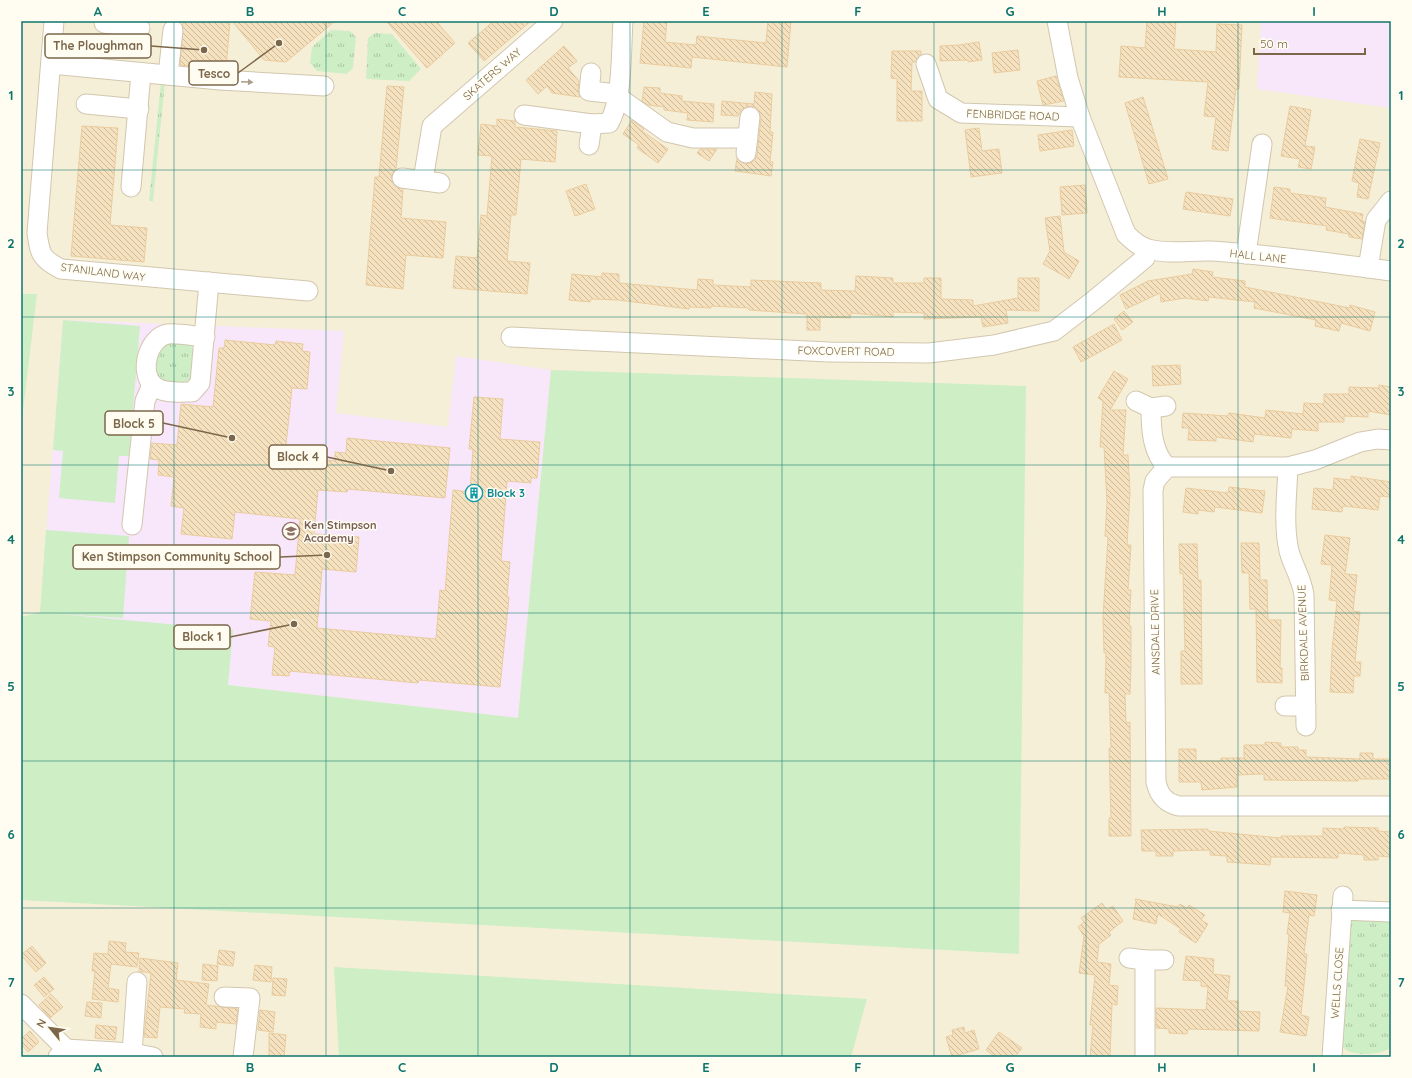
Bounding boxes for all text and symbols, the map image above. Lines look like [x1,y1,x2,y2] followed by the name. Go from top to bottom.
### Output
[94,3,103,19] text: A
[246,3,254,19] text: B
[398,3,406,19] text: C
[549,3,559,19] text: D
[702,3,710,19] text: E
[854,3,862,19] text: F
[1005,3,1015,19] text: G
[1157,3,1167,19] text: H
[1312,3,1316,19] text: I
[1254,30,1365,56] scale bar
[45,34,151,58] callout: The Ploughman
[1260,36,1288,51] text: 50 m
[53,38,143,53] text: The Ploughman
[460,45,524,103] street label: SKATERS WAY
[189,61,238,85] callout: Tesco
[198,66,231,81] text: Tesco
[241,78,253,85] one-way arrow
[8,87,14,103] text: 1
[1398,87,1404,103] text: 1
[966,106,1060,124] street label: FENBRIDGE ROAD
[7,235,15,251] text: 2
[1397,235,1405,251] text: 2
[1229,246,1287,266] street label: HALL LANE
[60,260,146,284] street label: STANILAND WAY
[797,343,895,359] street label: FOXCOVERT ROAD
[8,383,15,399] text: 3
[1398,383,1405,399] text: 3
[105,411,163,435] callout: Block 5
[113,416,155,431] text: Block 5
[269,445,327,469] callout: Block 4
[277,449,319,464] text: Block 4
[464,483,484,503] building icon: Block 3
[487,486,525,500] place label: Block 3
[304,518,377,545] place label: Ken Stimpson Academy
[281,521,301,541] school or university icon: Ken Stimpson Academy
[7,531,15,547] text: 4
[1397,531,1405,547] text: 4
[73,545,280,569] callout: Ken Stimpson Community School
[82,549,272,564] text: Ken Stimpson Community School
[1294,585,1312,681] street label: BIRKDALE AVENUE
[1147,589,1163,675] street label: AINSDALE DRIVE
[174,625,230,649] callout: Block 1
[182,629,222,644] text: Block 1
[7,678,15,694] text: 5
[1397,678,1405,694] text: 5
[7,826,15,842] text: 6
[1397,826,1405,842] text: 6
[1328,947,1346,1019] street label: WELLS CLOSE
[7,974,15,990] text: 7
[1397,974,1405,990] text: 7
[30,1008,70,1048] north arrow
[33,1016,49,1030] text: N
[94,1059,103,1075] text: A
[246,1059,254,1075] text: B
[398,1059,406,1075] text: C
[549,1059,559,1075] text: D
[702,1059,710,1075] text: E
[854,1059,862,1075] text: F
[1005,1059,1015,1075] text: G
[1157,1059,1167,1075] text: H
[1312,1059,1316,1075] text: I

